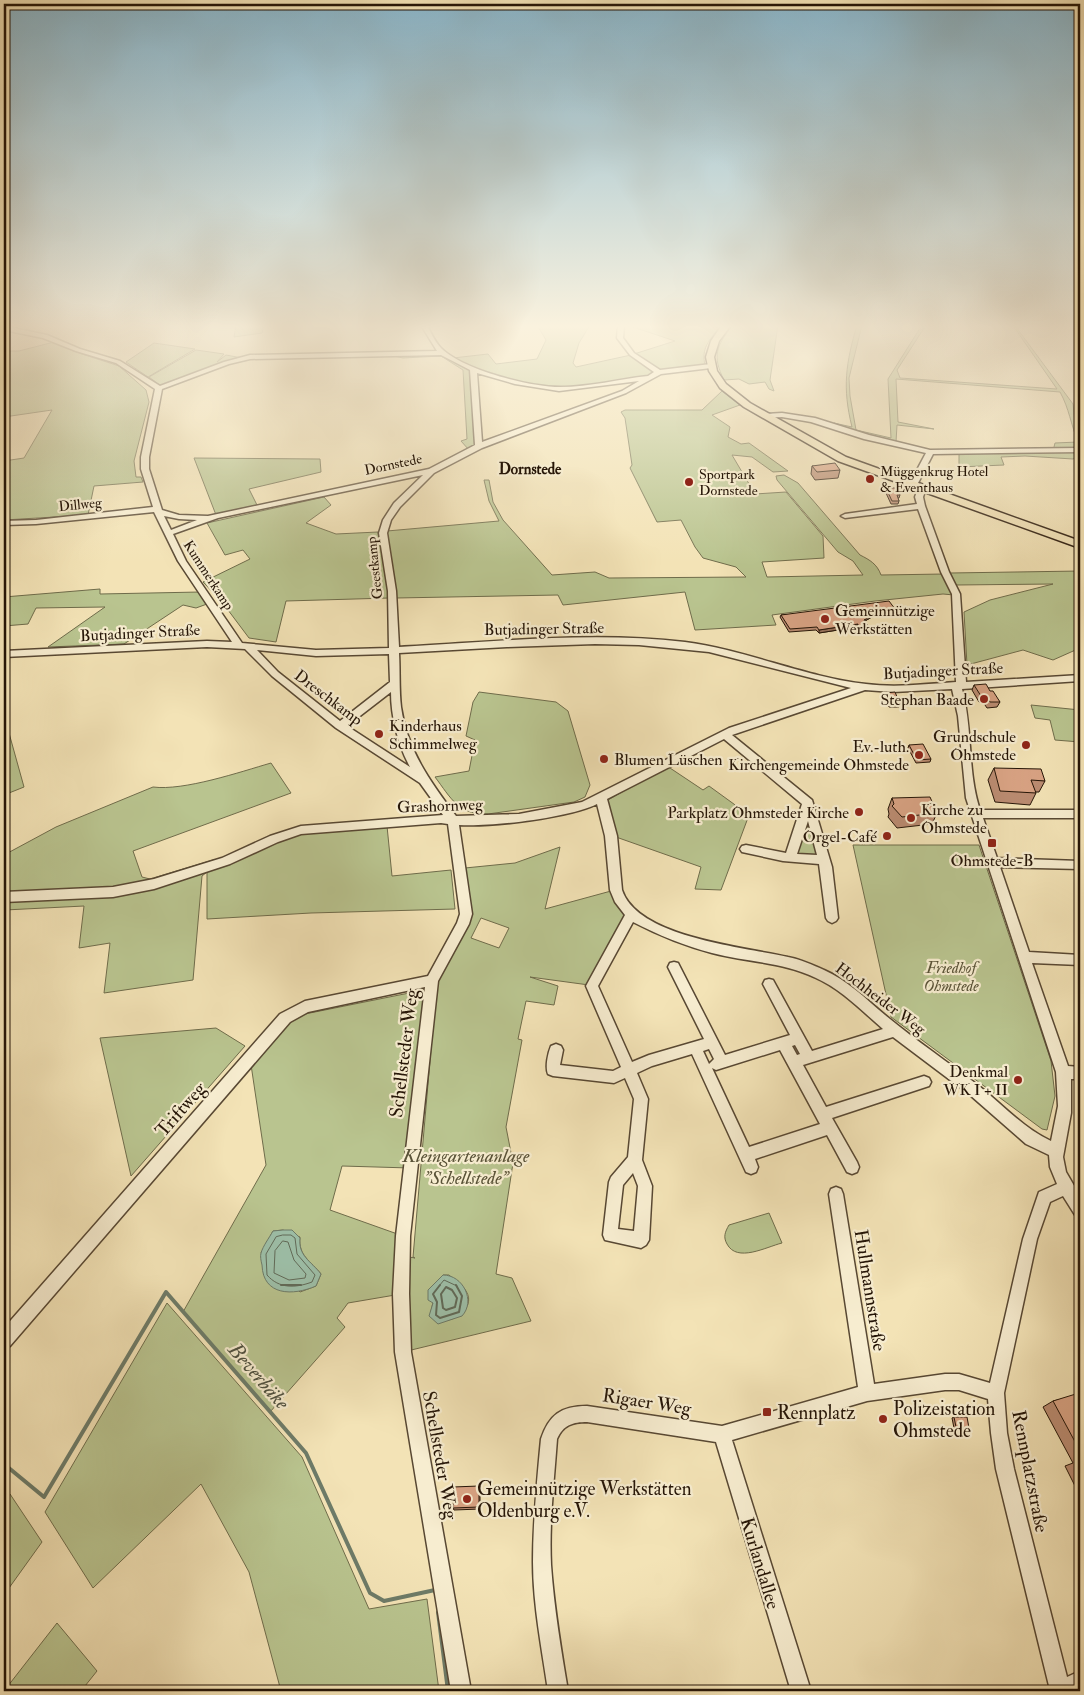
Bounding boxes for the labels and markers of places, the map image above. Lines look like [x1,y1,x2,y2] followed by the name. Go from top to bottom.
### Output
[880,463,989,496] place label: Müggenkrug Hotel & Eventhaus
[699,466,758,499] place label: Sportpark Dornstede
[864,473,876,485] marker: Müggenkrug Hotel & Eventhaus
[683,476,695,488] marker: Sportpark Dornstede
[834,601,935,639] place label: Gemeinnützige Werkstätten
[819,613,831,625] marker: Gemeinnützige Werkstätten
[880,690,974,711] place label: Stephan Baade
[978,693,990,705] marker: Stephan Baade
[389,716,478,754] place label: Kinderhaus Schimmelweg
[933,727,1016,765] place label: Grundschule Ohmstede
[373,728,385,740] marker: Kinderhaus Schimmelweg
[728,737,909,775] place label: Ev.-luth. Kirchengemeinde Ohmstede
[1020,739,1032,751] marker: Grundschule Ohmstede
[913,749,925,761] marker: Ev.-luth. Kirchengemeinde Ohmstede
[614,750,723,770] place label: Blumen Lüschen
[598,753,610,765] marker: Blumen Lüschen
[921,800,987,838] place label: Kirche zu Ohmstede
[667,803,849,824] place label: Parkplatz Ohmsteder Kirche
[853,806,865,818] marker: Parkplatz Ohmsteder Kirche
[905,812,917,824] marker: Kirche zu Ohmstede
[803,827,877,847] place label: Orgel-Café
[881,830,893,842] marker: Orgel-Café
[986,837,998,849] marker: Ohmstede-B
[951,851,1033,871] place label: Ohmstede-B
[942,1062,1008,1100] place label: Denkmal WK I + II
[1012,1074,1024,1086] marker: Denkmal WK I + II
[893,1397,995,1443] place label: Polizeistation Ohmstede
[777,1401,855,1426] place label: Rennplatz
[761,1406,773,1418] marker: Rennplatz
[877,1413,889,1425] marker: Polizeistation Ohmstede
[477,1477,692,1523] place label: Gemeinnützige Werkstätten Oldenburg e.V.
[461,1493,473,1505] marker: Gemeinnützige Werkstätten Oldenburg e.V.

